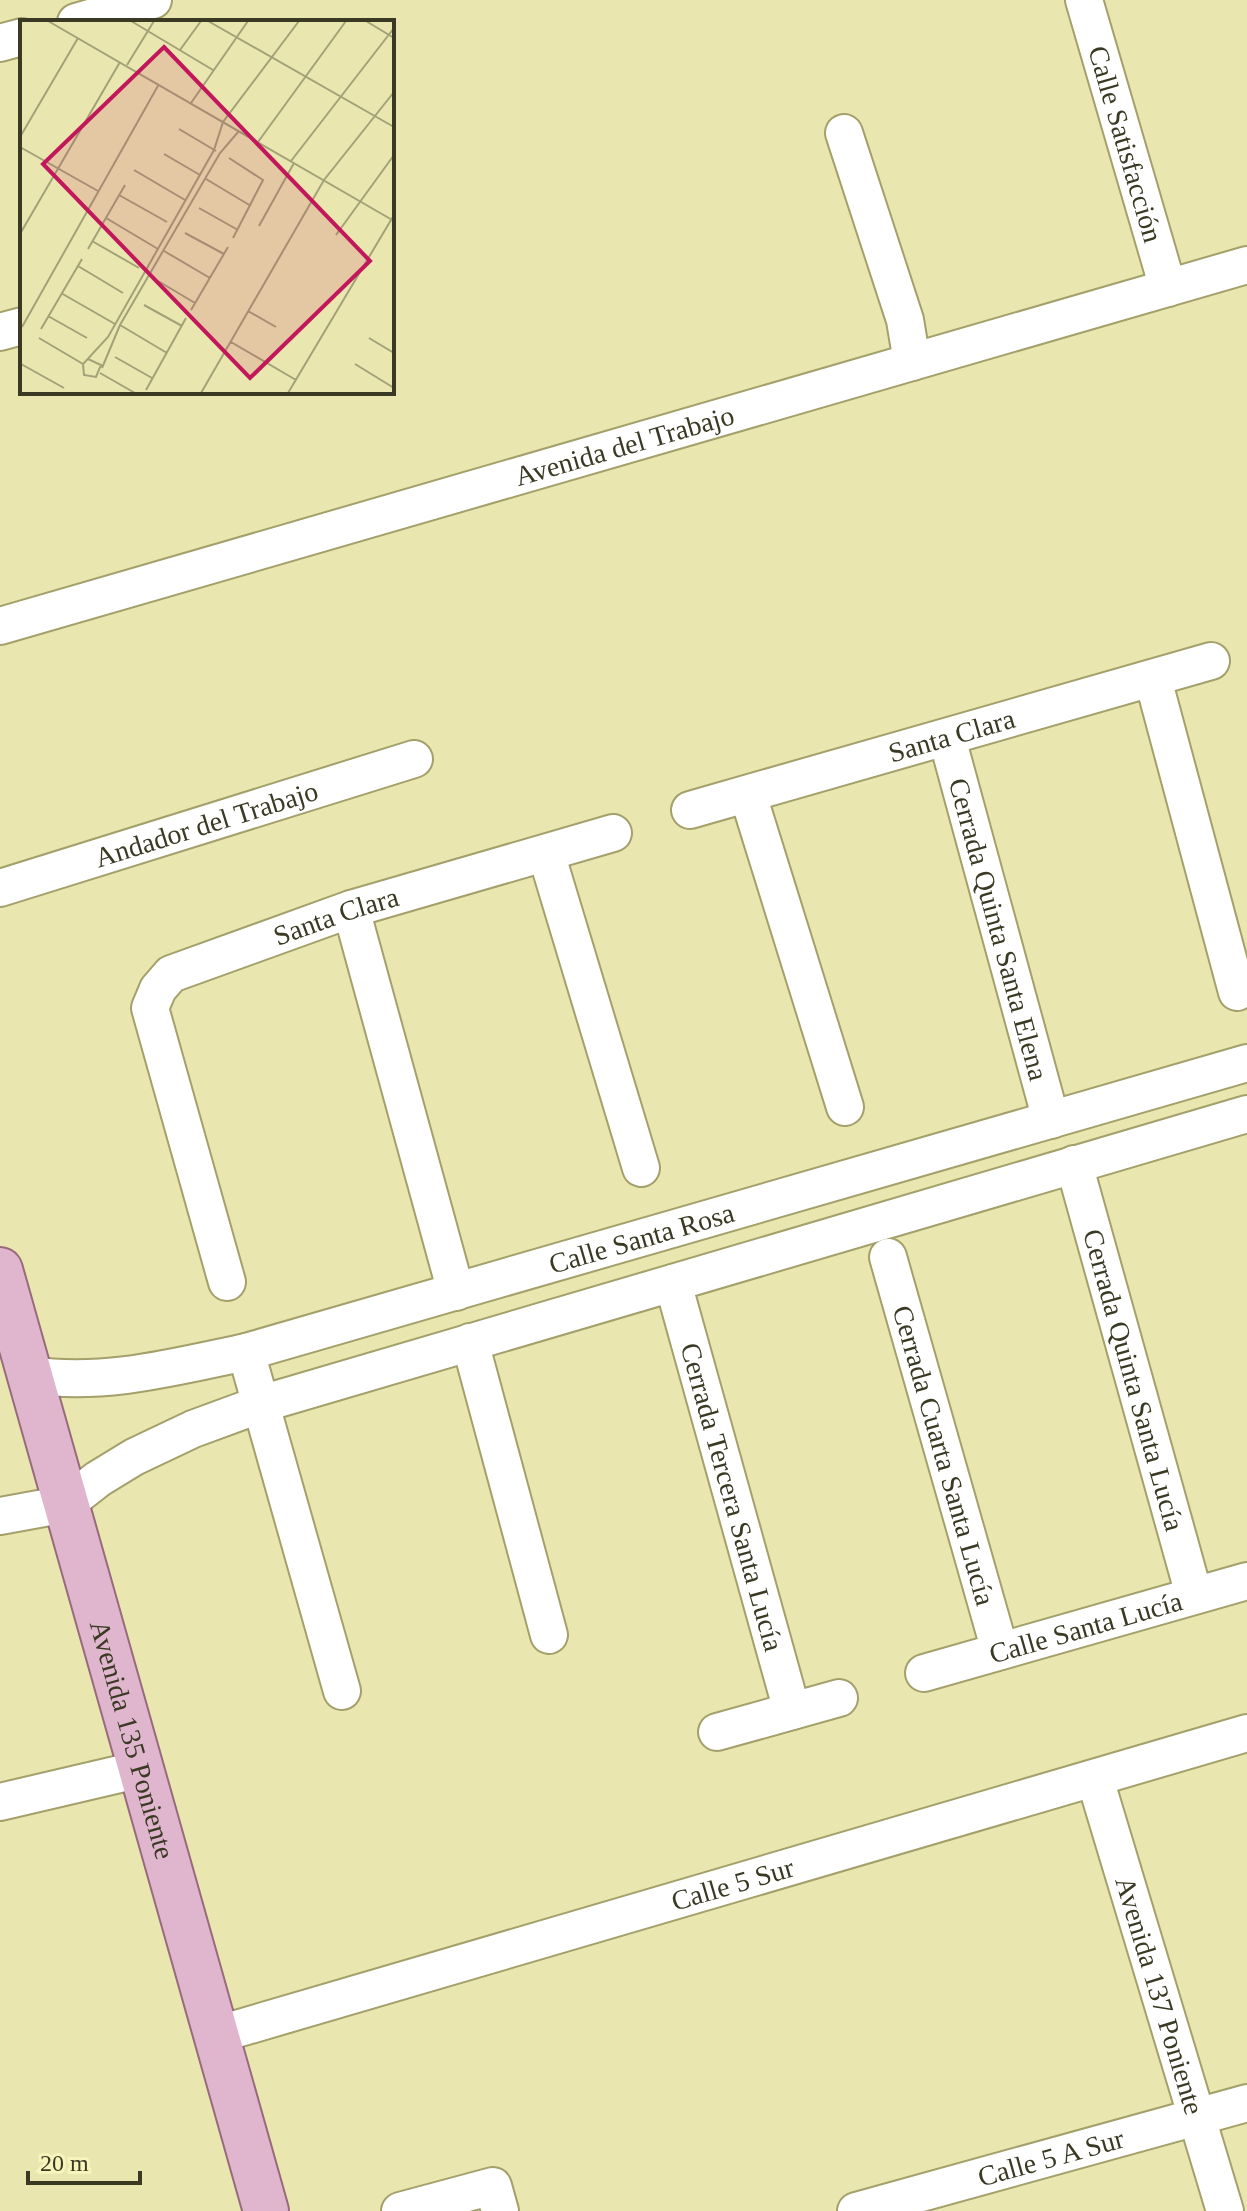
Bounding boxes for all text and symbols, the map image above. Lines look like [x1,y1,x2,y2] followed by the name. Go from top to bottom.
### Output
[20,20,394,394] inset map
[1082,42,1169,246] street label: Calle Satisfacción
[511,399,738,492] street label: Avenida del Trabajo
[885,703,1019,768] street label: Santa Clara
[91,775,322,874] street label: Andador del Trabajo
[943,775,1055,1084] street label: Cerrada Quinta Santa Elena
[269,881,403,952] street label: Santa Clara
[545,1197,738,1280] street label: Calle Santa Rosa
[1077,1226,1191,1535] street label: Cerrada Quinta Santa Lucía
[887,1302,1001,1609] street label: Cerrada Cuarta Santa Lucía
[674,1339,790,1655] street label: Cerrada Tercera Santa Lucía
[986,1585,1186,1670] street label: Calle Santa Lucía
[84,1617,181,1863] street label: Avenida 135 Poniente
[668,1851,798,1917] street label: Calle 5 Sur
[1109,1873,1210,2118] street label: Avenida 137 Poniente
[974,2123,1128,2193] street label: Calle 5 A Sur
[28,2135,140,2185] scale bar
[40,2150,89,2176] text: 20 m

